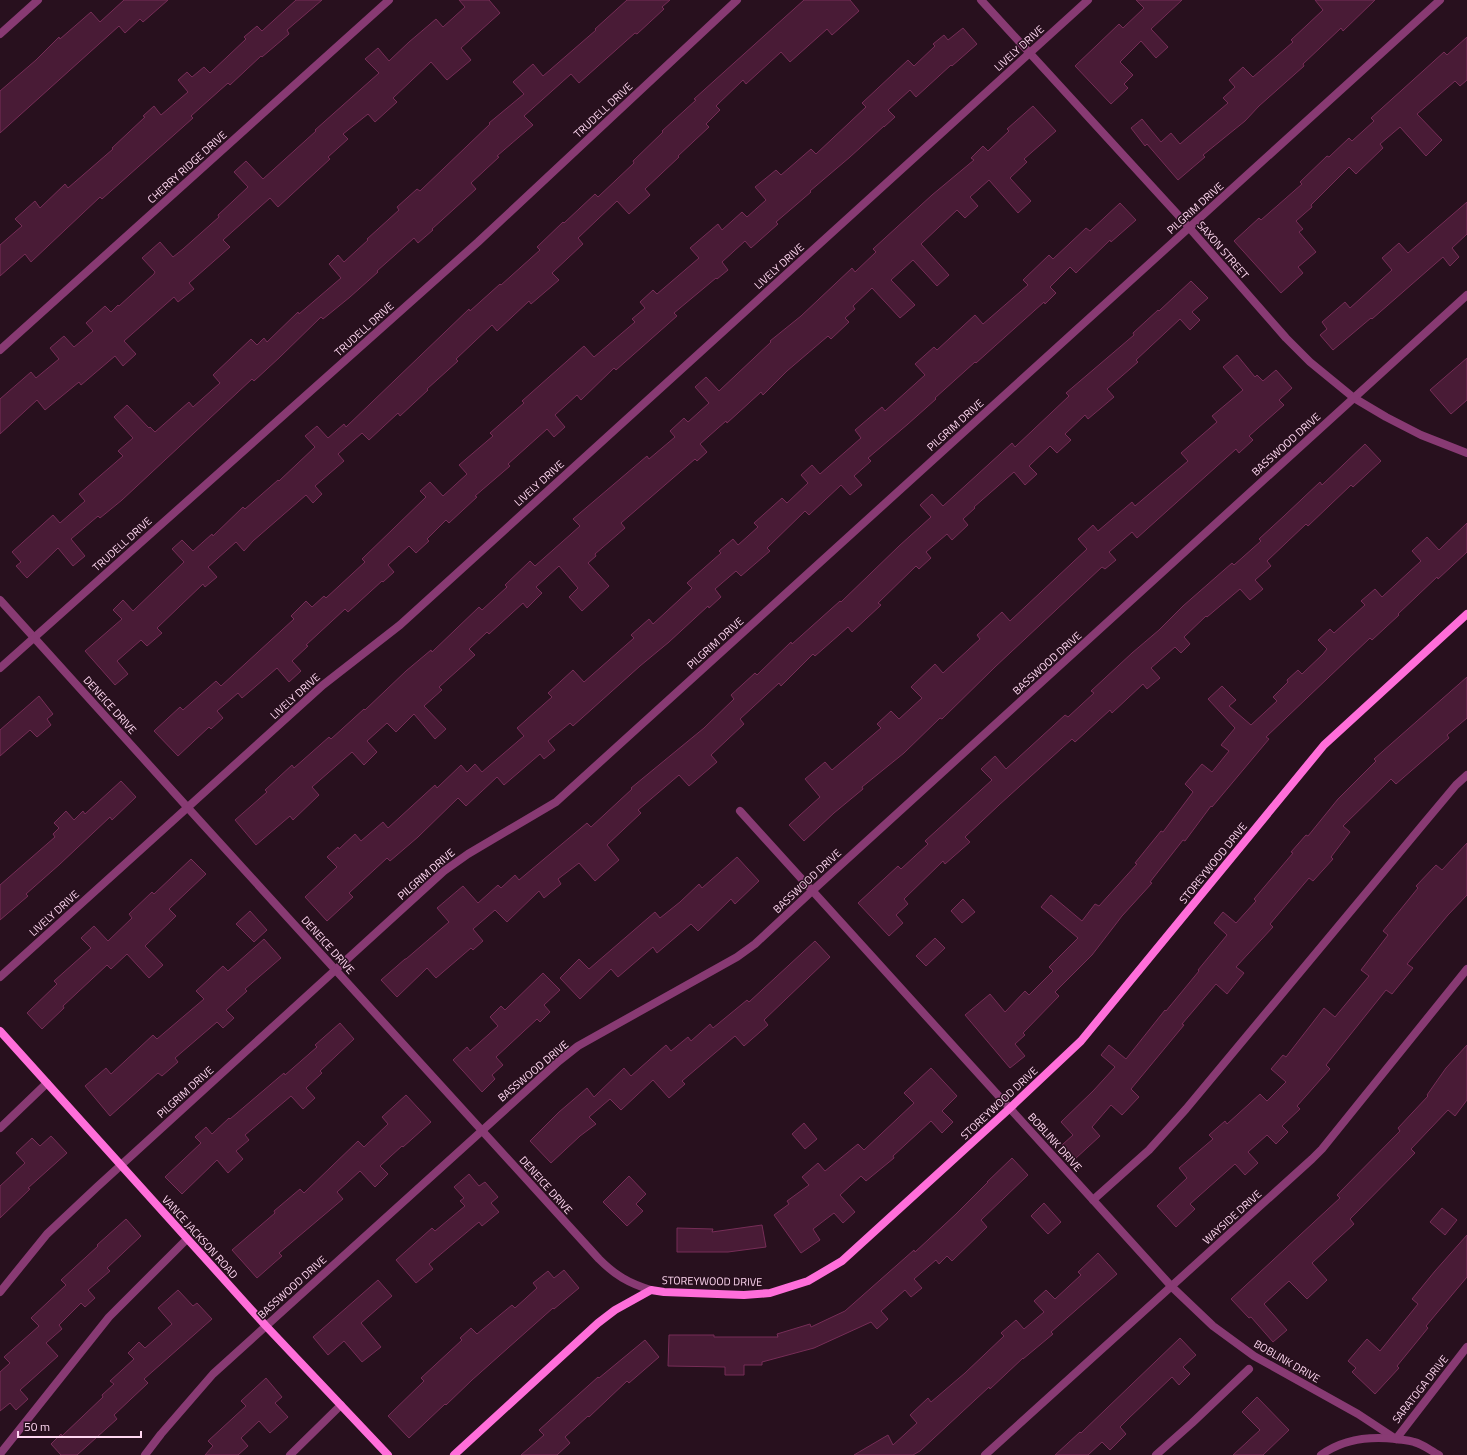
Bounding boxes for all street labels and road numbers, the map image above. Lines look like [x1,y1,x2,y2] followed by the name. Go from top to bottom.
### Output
[991,21,1047,75] street label: LIVELY DRIVE
[570,79,636,141] street label: TRUDELL DRIVE
[144,127,230,207] street label: CHERRY RIDGE DRIVE
[1163,178,1227,238] street label: PILGRIM DRIVE
[1193,218,1253,283] street label: SAXON STREET
[751,239,807,293] street label: LIVELY DRIVE
[331,298,397,360] street label: TRUDELL DRIVE
[923,395,987,455] street label: PILGRIM DRIVE
[1248,409,1324,479] street label: BASSWOOD DRIVE
[511,456,567,510] street label: LIVELY DRIVE
[89,513,155,575] street label: TRUDELL DRIVE
[683,613,747,673] street label: PILGRIM DRIVE
[1009,628,1085,698] street label: BASSWOOD DRIVE
[267,669,323,723] street label: LIVELY DRIVE
[80,673,140,737] street label: DENEICE DRIVE
[1175,819,1251,907] street label: STOREYWOOD DRIVE
[394,845,458,903] street label: PILGRIM DRIVE
[769,845,845,917] street label: BASSWOOD DRIVE
[26,886,82,940] street label: LIVELY DRIVE
[298,913,358,977] street label: DENEICE DRIVE
[494,1037,572,1105] street label: BASSWOOD DRIVE
[153,1062,217,1122] street label: PILGRIM DRIVE
[957,1063,1041,1143] street label: STOREYWOOD DRIVE
[1024,1109,1086,1175] street label: BOBLINK DRIVE
[516,1153,576,1217] street label: DENEICE DRIVE
[1199,1186,1265,1248] street label: WAYSIDE DRIVE
[158,1192,242,1282] street label: VANCE JACKSON ROAD
[254,1252,330,1322] street label: BASSWOOD DRIVE
[662,1272,762,1290] street label: STOREYWOOD DRIVE
[1251,1336,1323,1386] street label: BOBLINK DRIVE
[1388,1351,1452,1427] street label: SARATOGA DRIVE

